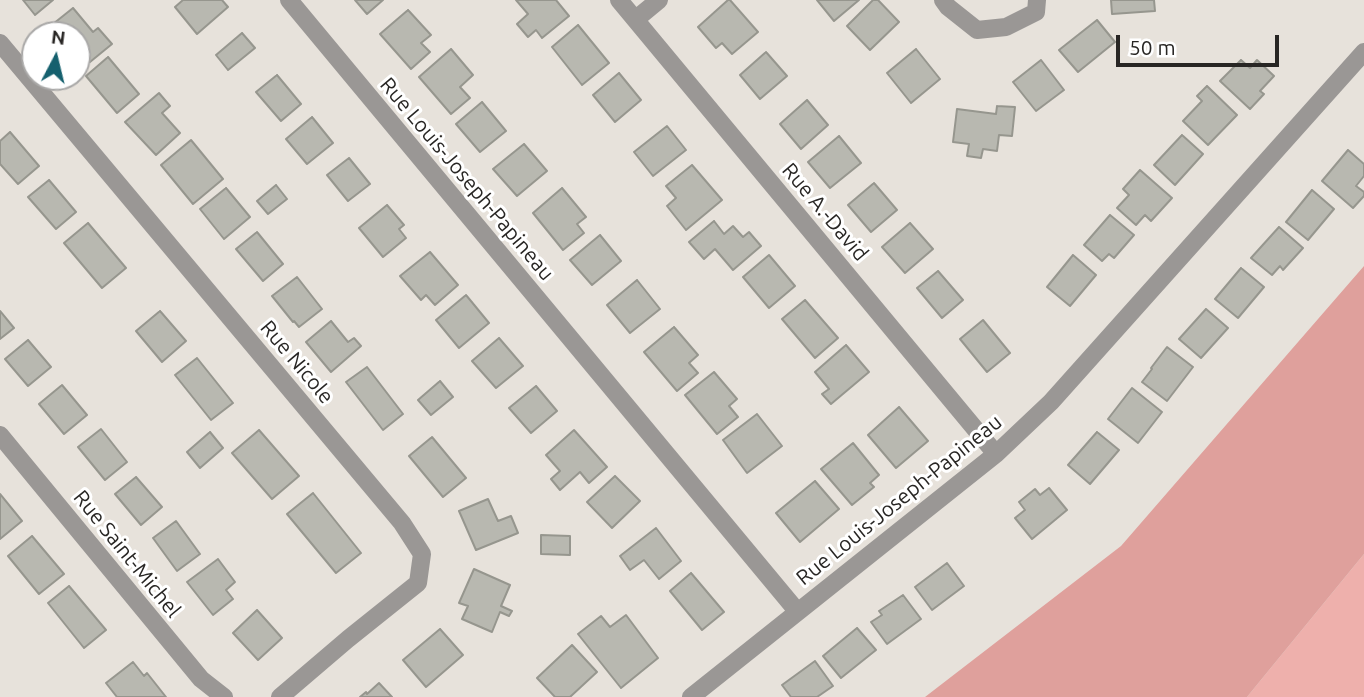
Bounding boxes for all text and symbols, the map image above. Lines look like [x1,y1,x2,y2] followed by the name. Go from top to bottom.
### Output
[21,21,91,91] north arrow
[1119,21,1282,65] scale bar
[50,25,67,49] text: N
[1129,35,1176,59] text: 50 m
[375,72,559,286] street label: Rue Louis-Joseph-Papineau
[777,158,873,266] street label: Rue A.-David
[255,315,339,409] street label: Rue Nicole
[791,409,1007,591] street label: Rue Louis-Joseph-Papineau
[68,485,186,623] street label: Rue Saint-Michel

